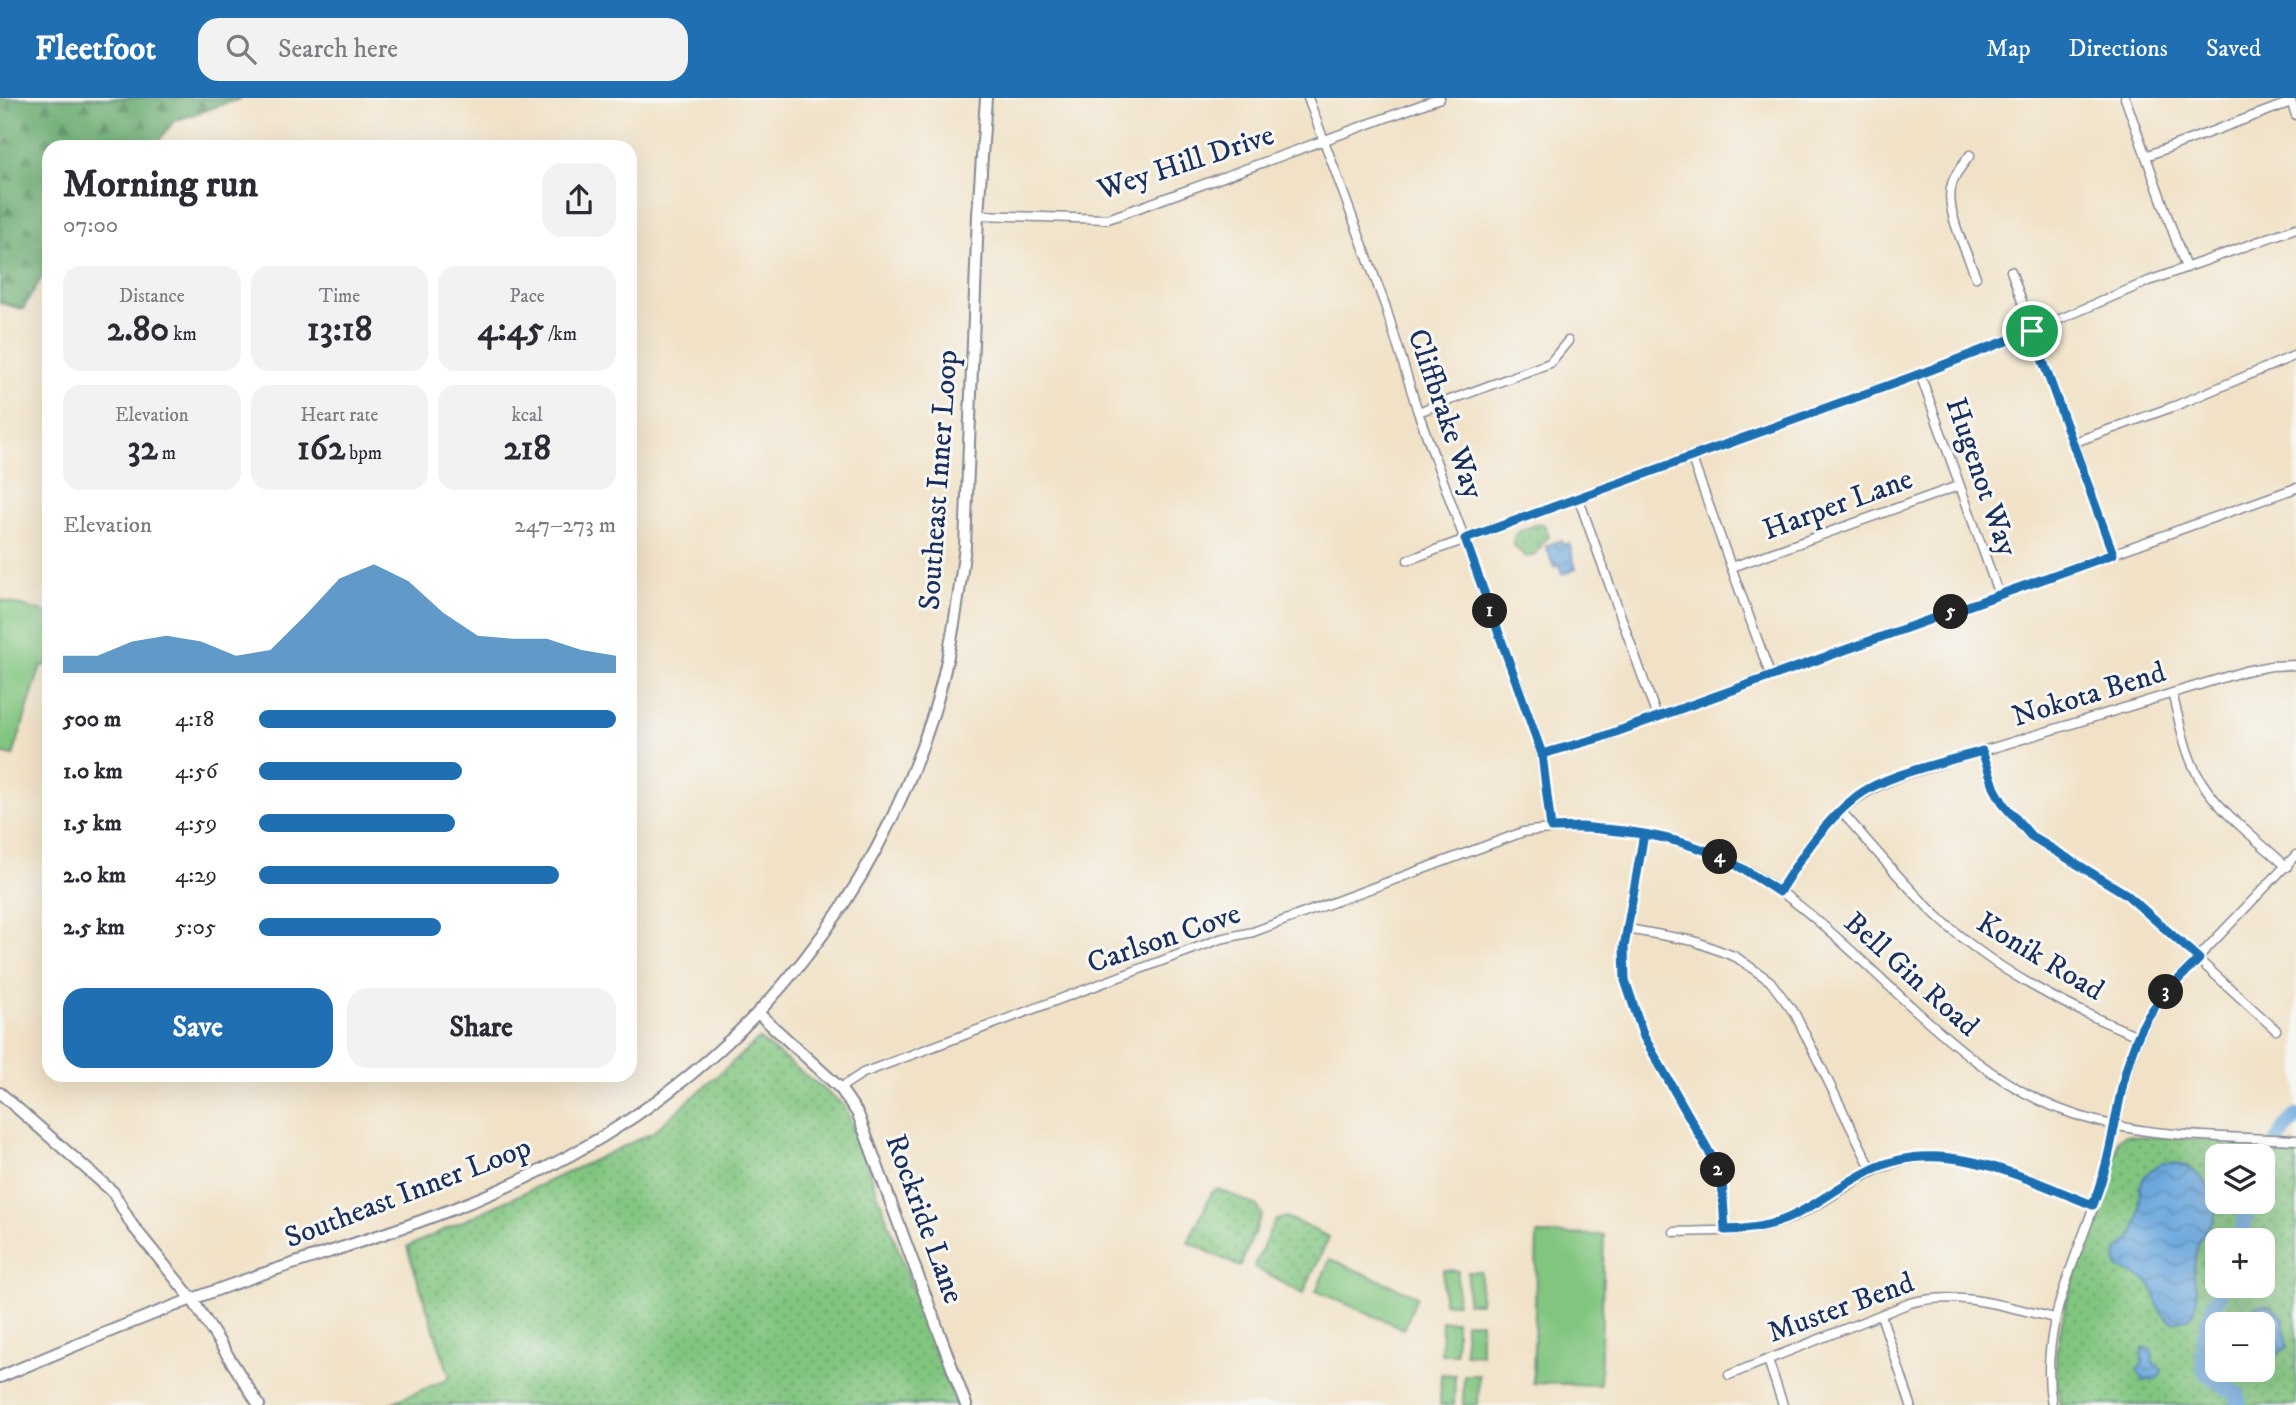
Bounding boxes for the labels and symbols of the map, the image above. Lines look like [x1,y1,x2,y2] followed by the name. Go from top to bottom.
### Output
[1092,117,1279,209] street label: Wey Hill Drive
[2002,301,2062,361] pin
[1399,324,1492,505] street label: Cliffbrake Way
[911,349,967,611] street label: Southeast Inner Loop
[1937,393,2026,562] street label: Hugenot Way
[1758,461,1918,549] street label: Harper Lane
[1472,594,1508,628] pin: 1
[1934,594,1968,630] pin: 5
[2008,654,2170,736] street label: Nokota Bend
[1702,840,1738,874] pin: 4
[1083,896,1245,982] street label: Carlson Cove
[1836,905,1986,1045] street label: Bell Gin Road
[1970,905,2110,1009] street label: Konik Road
[2148,974,2184,1010] pin: 3
[280,1129,536,1257] street label: Southeast Inner Loop
[876,1129,972,1309] street label: Rockride Lane
[1700,1152,1736,1188] pin: 2
[1763,1264,1919,1352] street label: Muster Bend

